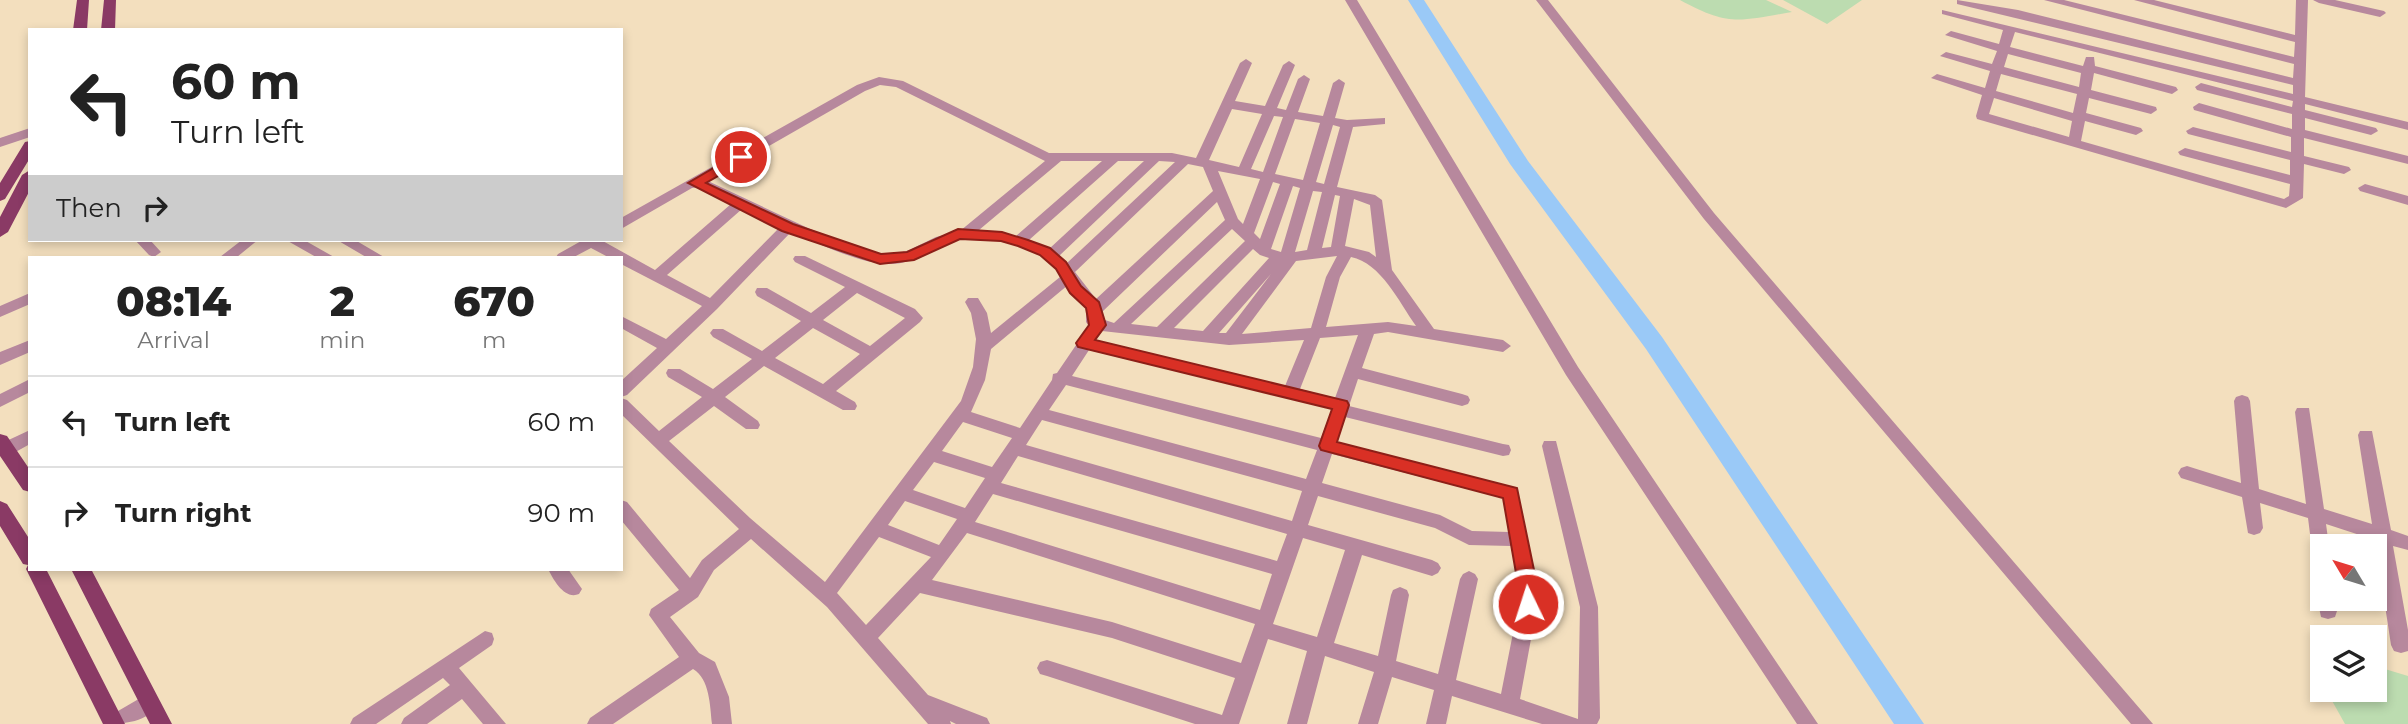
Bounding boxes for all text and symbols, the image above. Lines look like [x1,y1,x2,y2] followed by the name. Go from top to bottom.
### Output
[171,52,301,111] text: 60 m
[56,56,147,147] icon: left
[171,112,305,151] text: Turn left
[711,127,771,187] pin
[722,138,760,176] icon: arrive
[136,189,174,227] icon: right
[56,192,122,224] text: Then
[116,275,231,327] text: 08:14
[330,275,355,327] text: 2
[453,275,535,327] text: 670
[137,326,210,354] text: Arrival
[319,326,365,354] text: min
[482,326,506,354] text: m
[56,403,94,441] icon: left
[115,406,231,438] text: Turn left
[528,406,595,438] text: 60 m
[56,494,94,532] icon: right
[115,497,251,529] text: Turn right
[528,497,595,529] text: 90 m
[2310,534,2387,611] north arrow
[2310,534,2387,702] map controls
[1491,567,1565,641] position arrow
[2310,625,2387,702] button: layers

